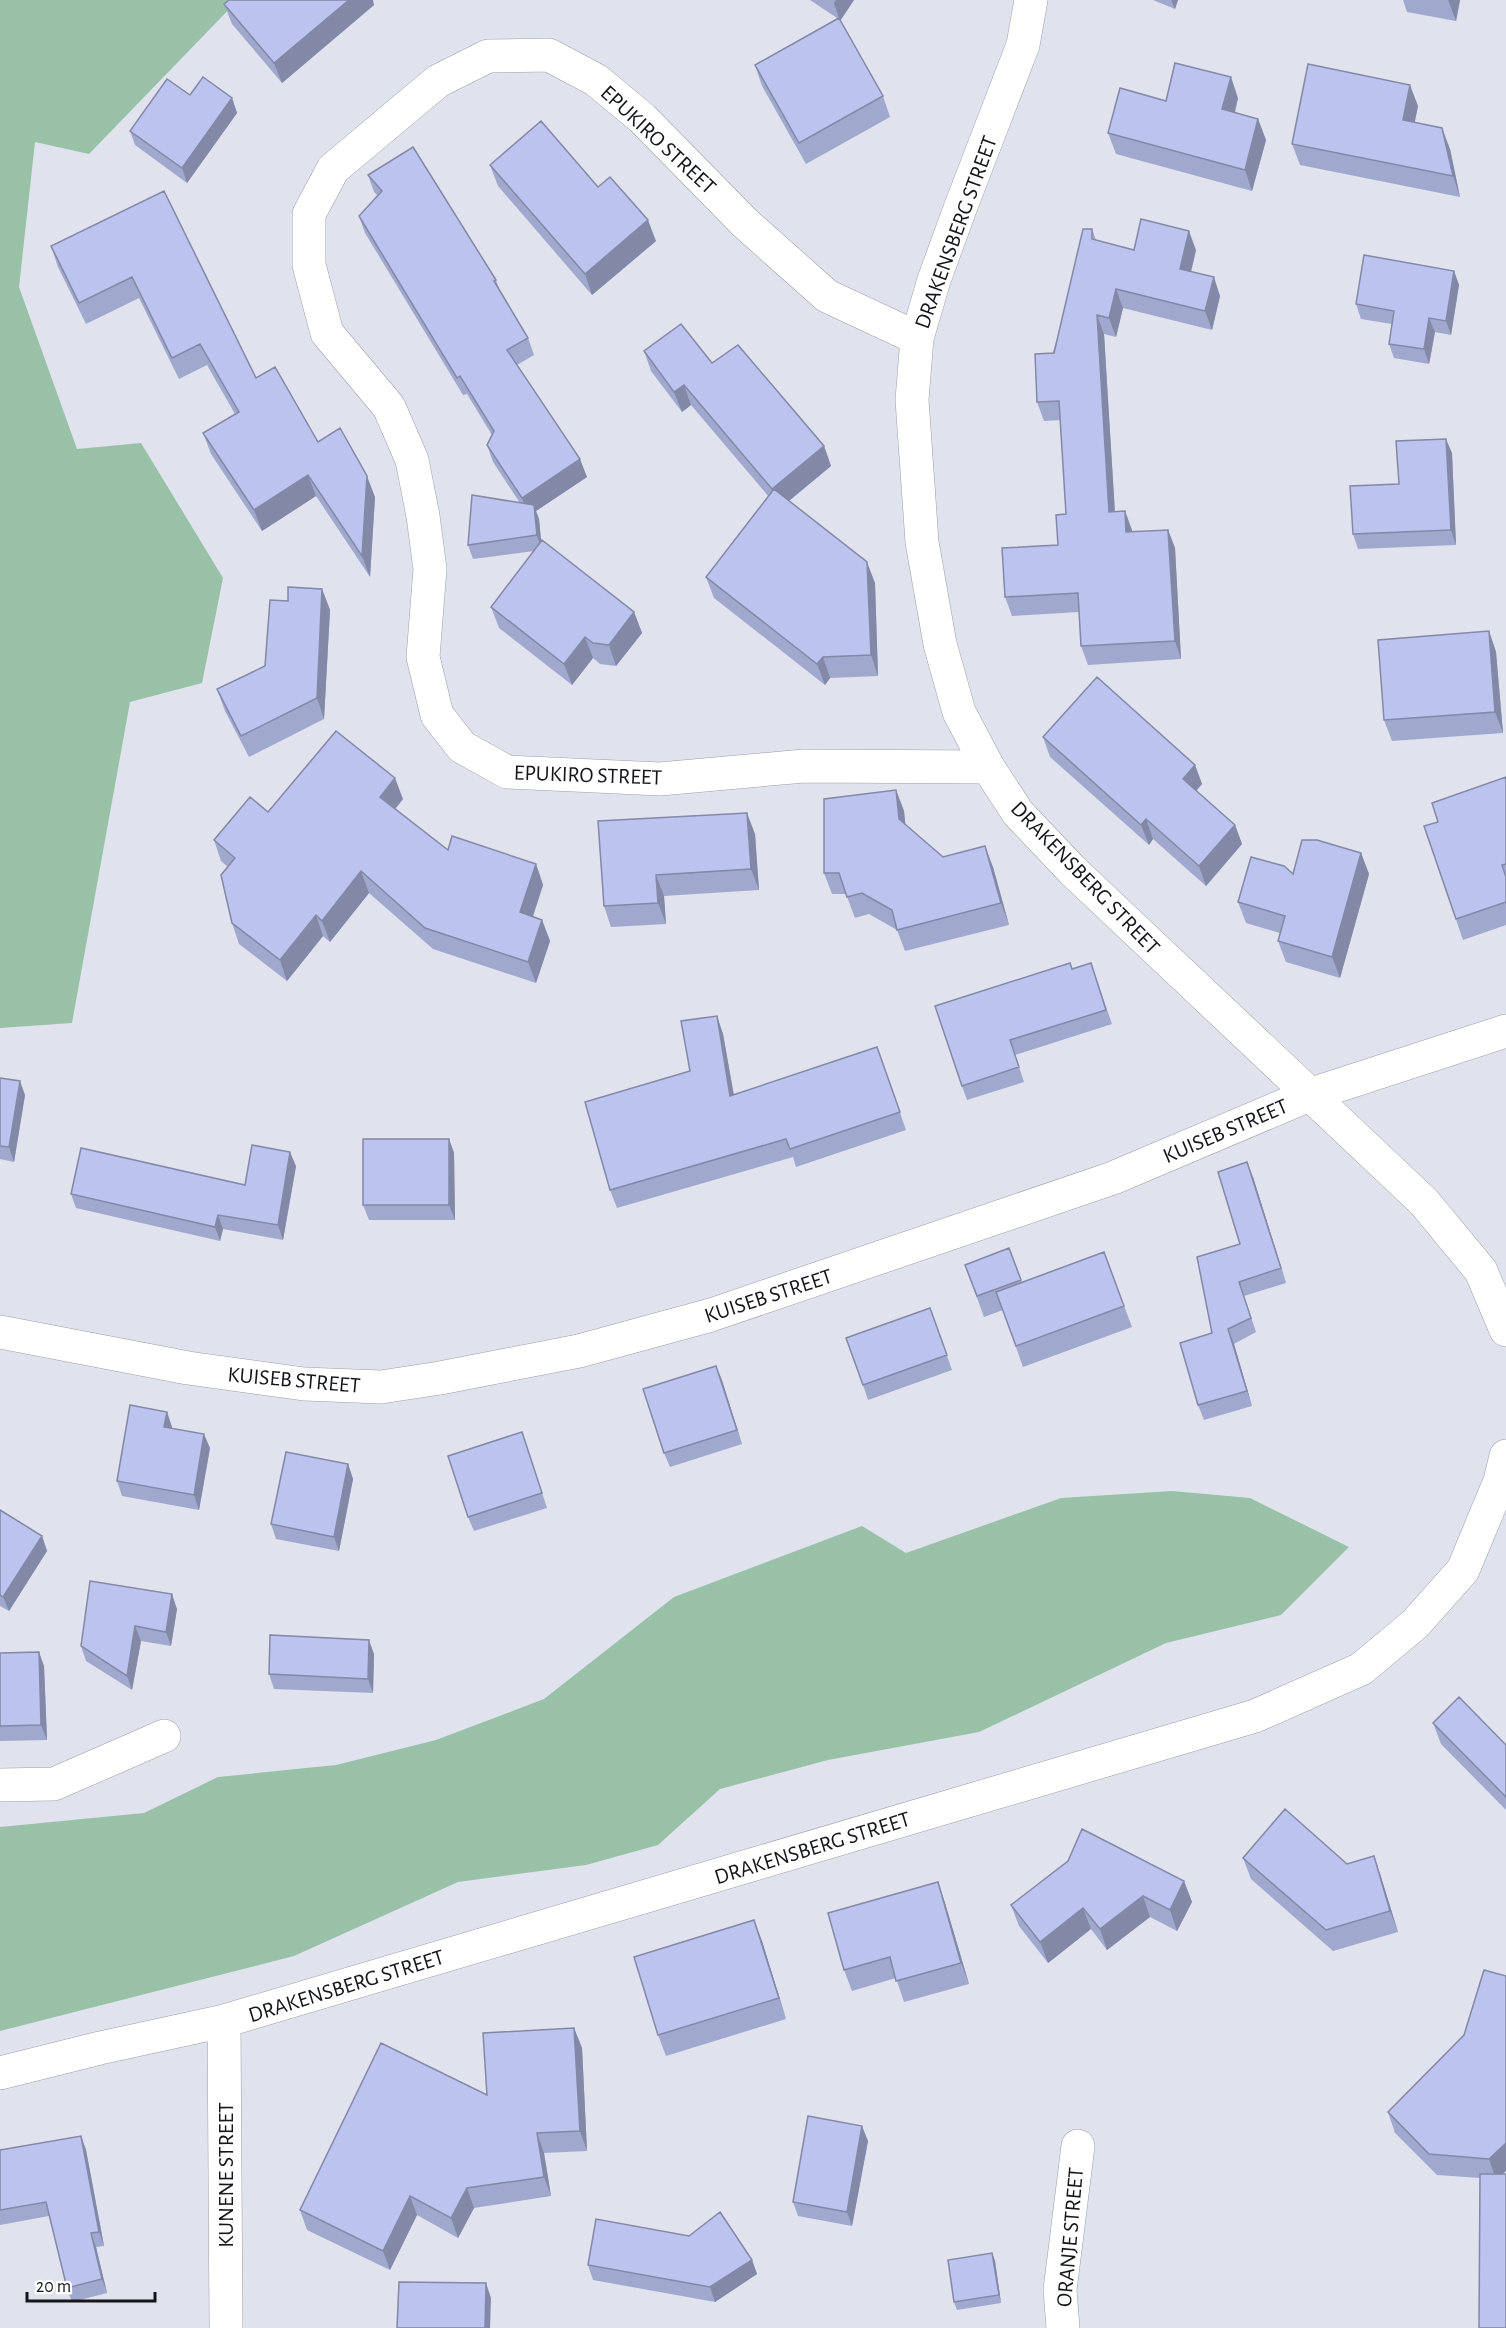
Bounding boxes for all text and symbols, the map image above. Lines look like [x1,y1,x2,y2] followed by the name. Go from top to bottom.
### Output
[597,81,720,199] street label: EPUKIRO STREET
[911,133,1001,332] street label: DRAKENSBERG STREET
[513,761,663,789] street label: EPUKIRO STREET
[1007,797,1164,959] street label: DRAKENSBERG STREET
[1160,1095,1291,1167] street label: KUISEB STREET
[702,1265,835,1327] street label: KUISEB STREET
[227,1363,361,1397] street label: KUISEB STREET
[712,1808,913,1888] street label: DRAKENSBERG STREET
[246,1946,447,2026] street label: DRAKENSBERG STREET
[215,2102,237,2248] street label: KUNENE STREET
[1053,2166,1087,2308] street label: ORANJE STREET
[27,2265,154,2303] scale bar
[36,2278,71,2296] text: 20 m

